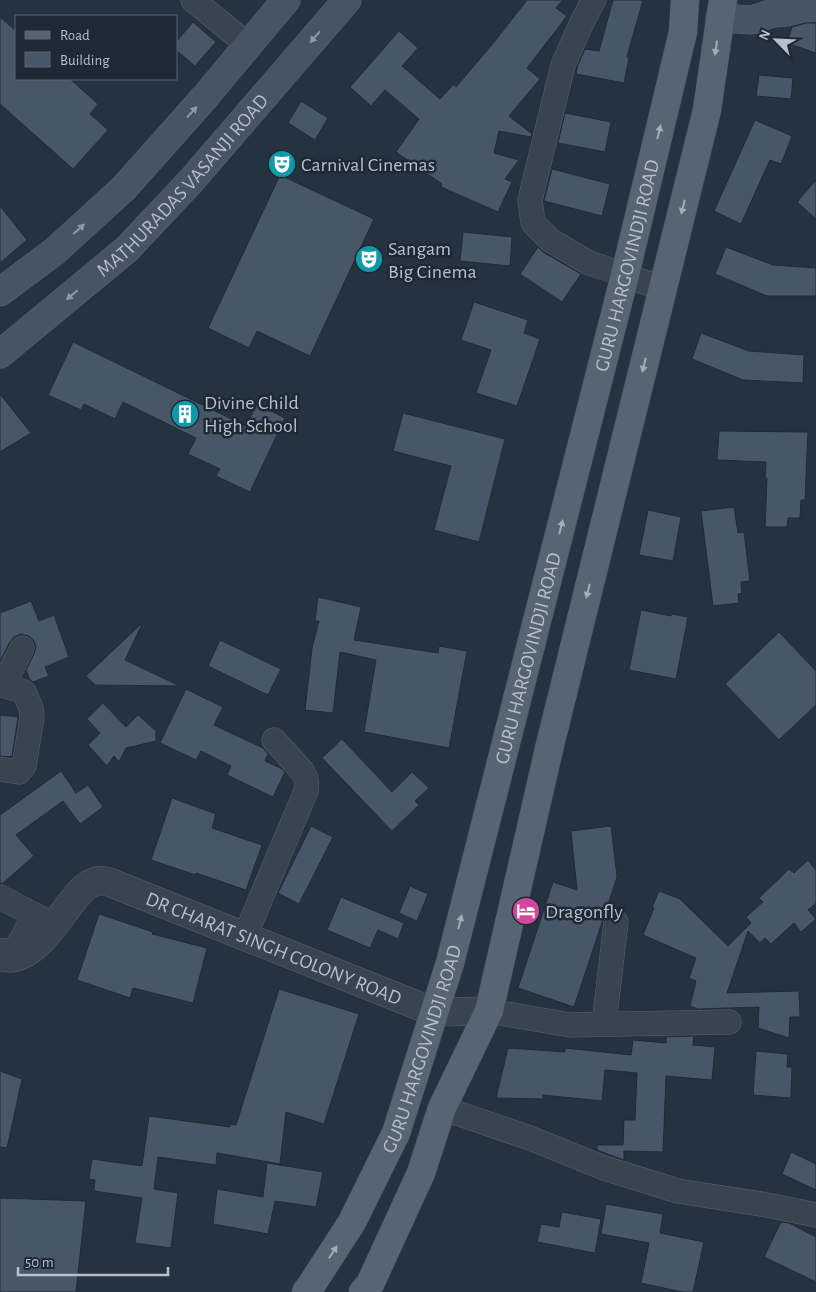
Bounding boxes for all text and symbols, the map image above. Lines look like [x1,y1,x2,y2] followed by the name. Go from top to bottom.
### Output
[15,15,178,80] legend
[751,15,801,65] north arrow
[60,28,90,43] text: Road
[757,28,773,42] text: N
[310,31,321,43] one-way arrow
[712,41,720,57] one-way arrow
[60,53,110,68] text: Building
[93,90,272,281] street label: MATHURADAS VASANJI ROAD
[186,106,198,118] one-way arrow
[655,124,663,139] one-way arrow
[267,149,297,179] theatre icon: Carnival Cinemas
[301,155,435,175] place label: Carnival Cinemas
[592,158,663,374] street label: GURU HARGOVINDJI ROAD
[679,200,687,215] one-way arrow
[73,223,85,235] one-way arrow
[388,239,477,282] place label: Sangam Big Cinema
[354,244,384,274] theatre icon: Sangam Big Cinema
[65,289,78,300] one-way arrow
[640,357,648,373] one-way arrow
[204,393,299,436] place label: Divine Child High School
[170,399,200,429] building icon: Divine Child High School
[557,520,565,535] one-way arrow
[492,550,565,766] street label: GURU HARGOVINDJI ROAD
[584,583,592,598] one-way arrow
[143,889,404,1009] street label: DR CHARAT SINGH COLONY ROAD
[511,896,541,926] hotel icon: Dragonfly
[545,902,623,922] place label: Dragonfly
[456,915,464,930] one-way arrow
[379,943,465,1157] street label: GURU HARGOVINDJI ROAD
[18,1244,168,1276] scale bar
[328,1245,338,1258] one-way arrow
[25,1255,54,1270] text: 50 m

